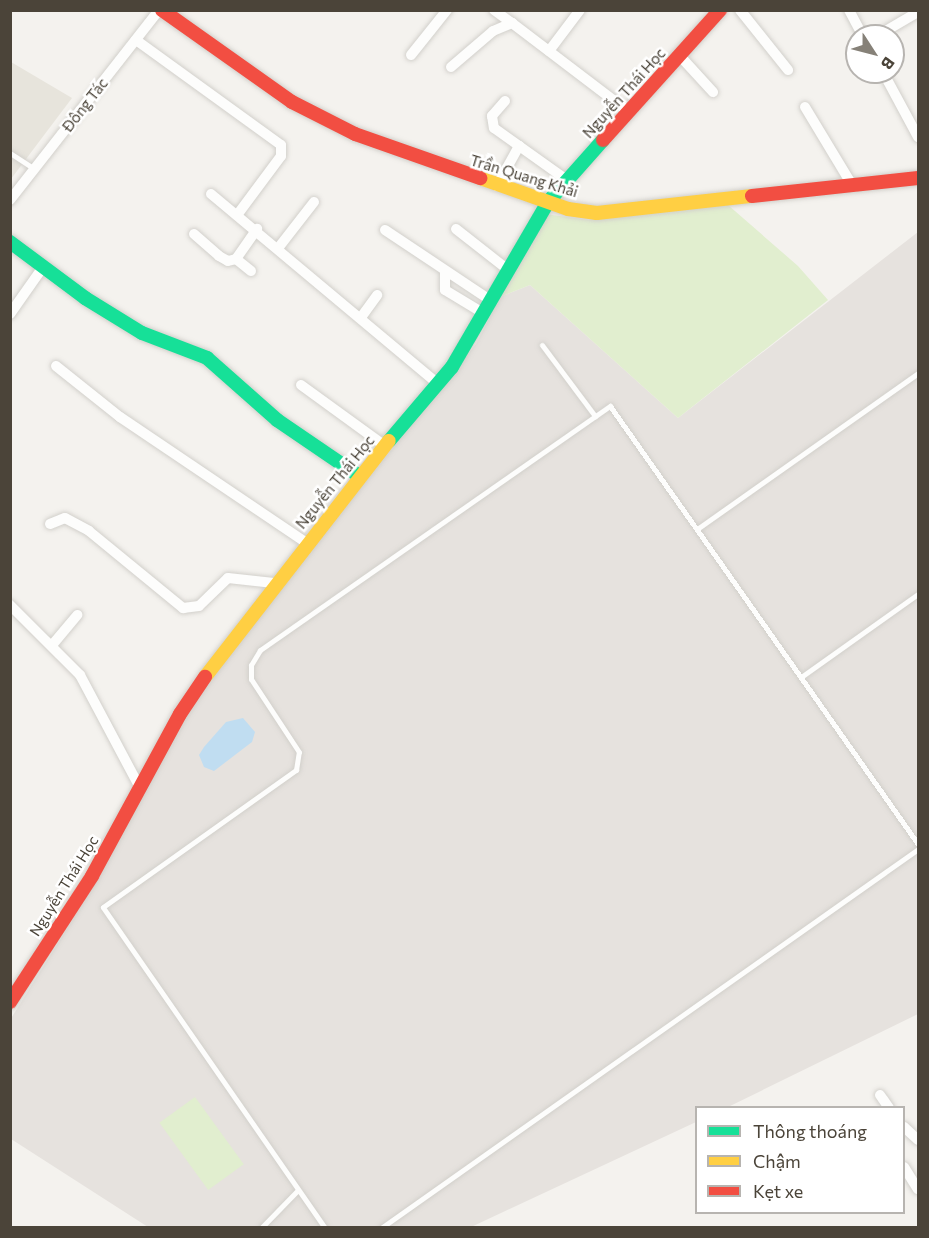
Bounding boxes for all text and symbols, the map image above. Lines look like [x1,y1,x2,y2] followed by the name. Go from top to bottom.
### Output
[845,24,905,84] north arrow
[579,44,669,142] street label: Nguyễn Thái Học
[878,54,899,74] text: B
[58,75,112,135] street label: Đông Tác
[468,151,580,201] street label: Trần Quang Khải
[292,432,378,532] street label: Nguyễn Thái Học
[26,832,102,940] street label: Nguyễn Thái Học
[695,1106,905,1214] legend
[753,1120,867,1142] text: Thông thoáng
[753,1150,801,1172] text: Chậm
[753,1180,803,1202] text: Kẹt xe

